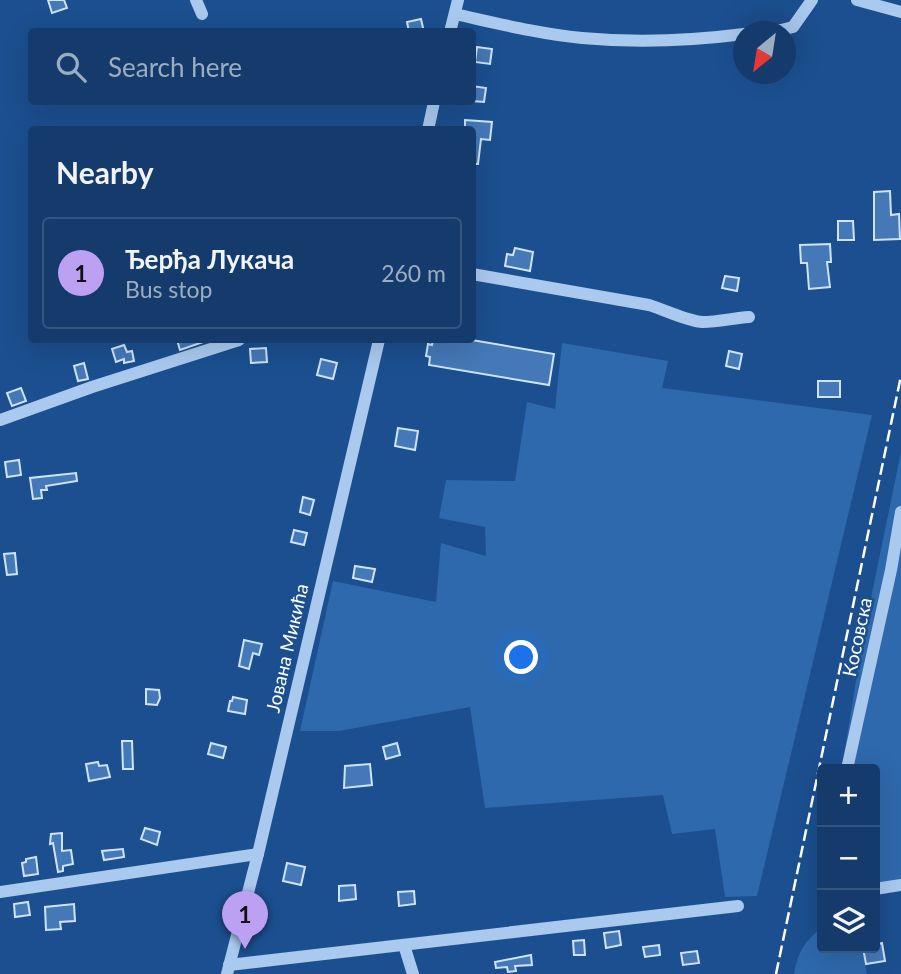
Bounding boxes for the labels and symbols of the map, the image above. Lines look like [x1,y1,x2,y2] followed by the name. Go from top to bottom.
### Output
[733,21,796,84] north arrow
[261,581,313,715] street label: Јована Микића
[837,595,876,679] street label: Косовска
[504,640,538,674] your location
[222,891,268,949] pin: 1

